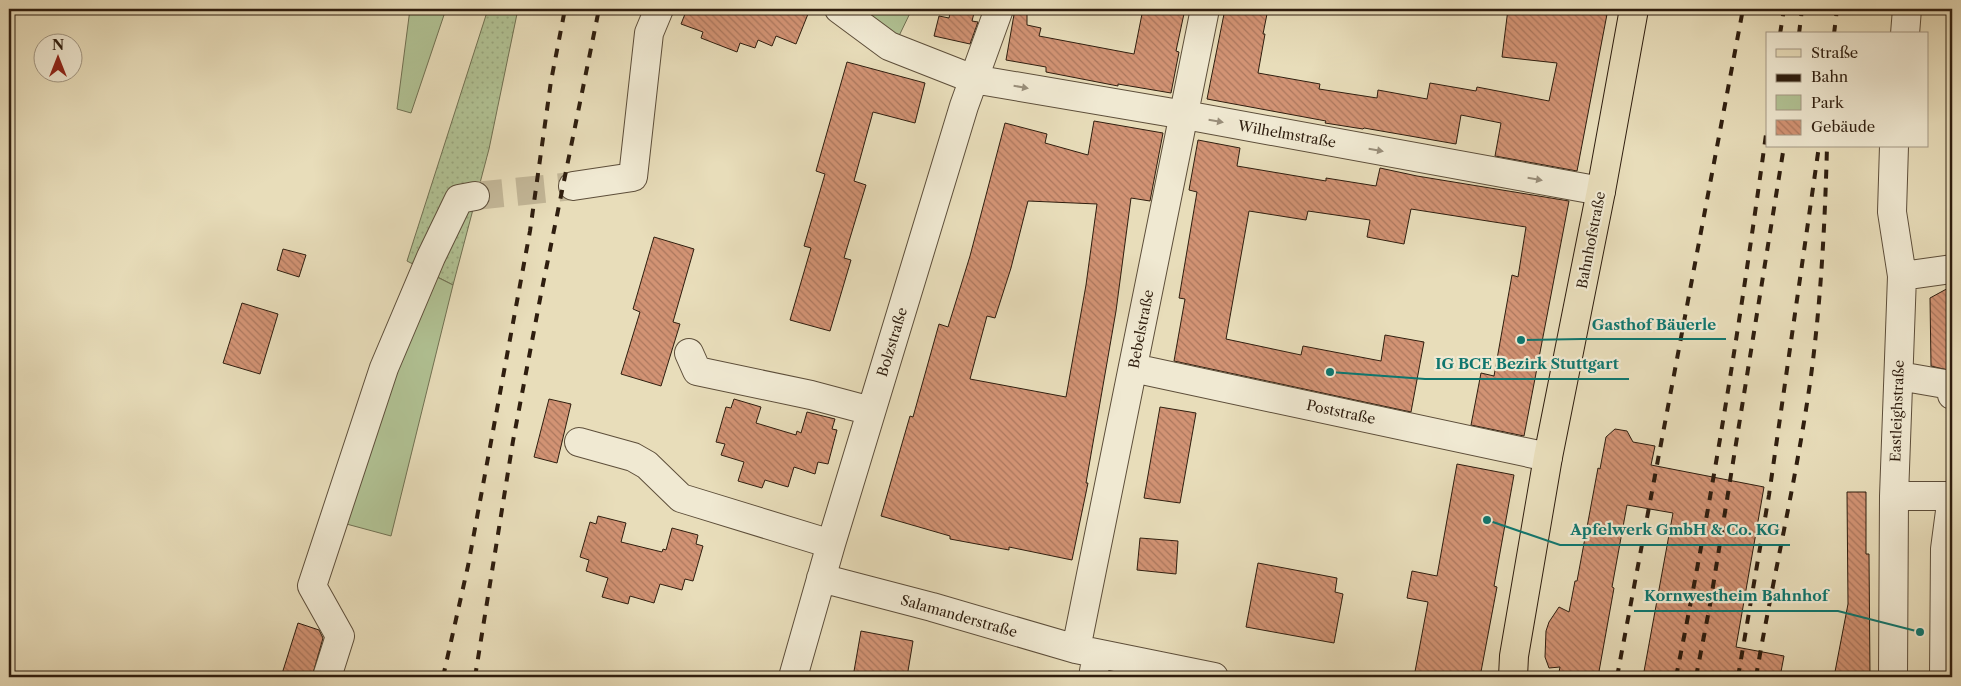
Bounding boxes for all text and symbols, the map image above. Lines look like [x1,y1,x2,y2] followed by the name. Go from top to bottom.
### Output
[32,32,82,82] north arrow
[1766,32,1928,148] legend
[52,36,64,54] text: N
[1811,43,1858,62] text: Straße
[1811,67,1849,86] text: Bahn
[1014,83,1030,91] one-way arrow
[1811,93,1845,112] text: Park
[1236,116,1338,152] street label: Wilhelmstraße
[1208,117,1224,125] one-way arrow
[1811,117,1875,136] text: Gebäude
[1368,146,1384,154] one-way arrow
[1528,176,1544,184] one-way arrow
[1573,190,1609,290] street label: Bahnhofstraße
[1125,288,1157,370] street label: Bebelstraße
[873,305,911,379] street label: Bolzstraße
[1582,309,1726,339] callout: Gasthof Bäuerle
[1592,315,1716,334] text: Gasthof Bäuerle
[1425,349,1629,379] callout: IG BCE Bezirk Stuttgart
[1435,354,1619,373] text: IG BCE Bezirk Stuttgart
[1886,359,1908,462] street label: Eastleighstraße
[1305,396,1377,428] street label: Poststraße
[1560,515,1790,545] callout: Apfelwerk GmbH & Co. KG
[1569,520,1780,539] text: Apfelwerk GmbH & Co. KG
[1634,581,1838,611] callout: Kornwestheim Bahnhof
[1644,586,1831,605] text: Kornwestheim Bahnhof
[899,591,1020,641] street label: Salamanderstraße

